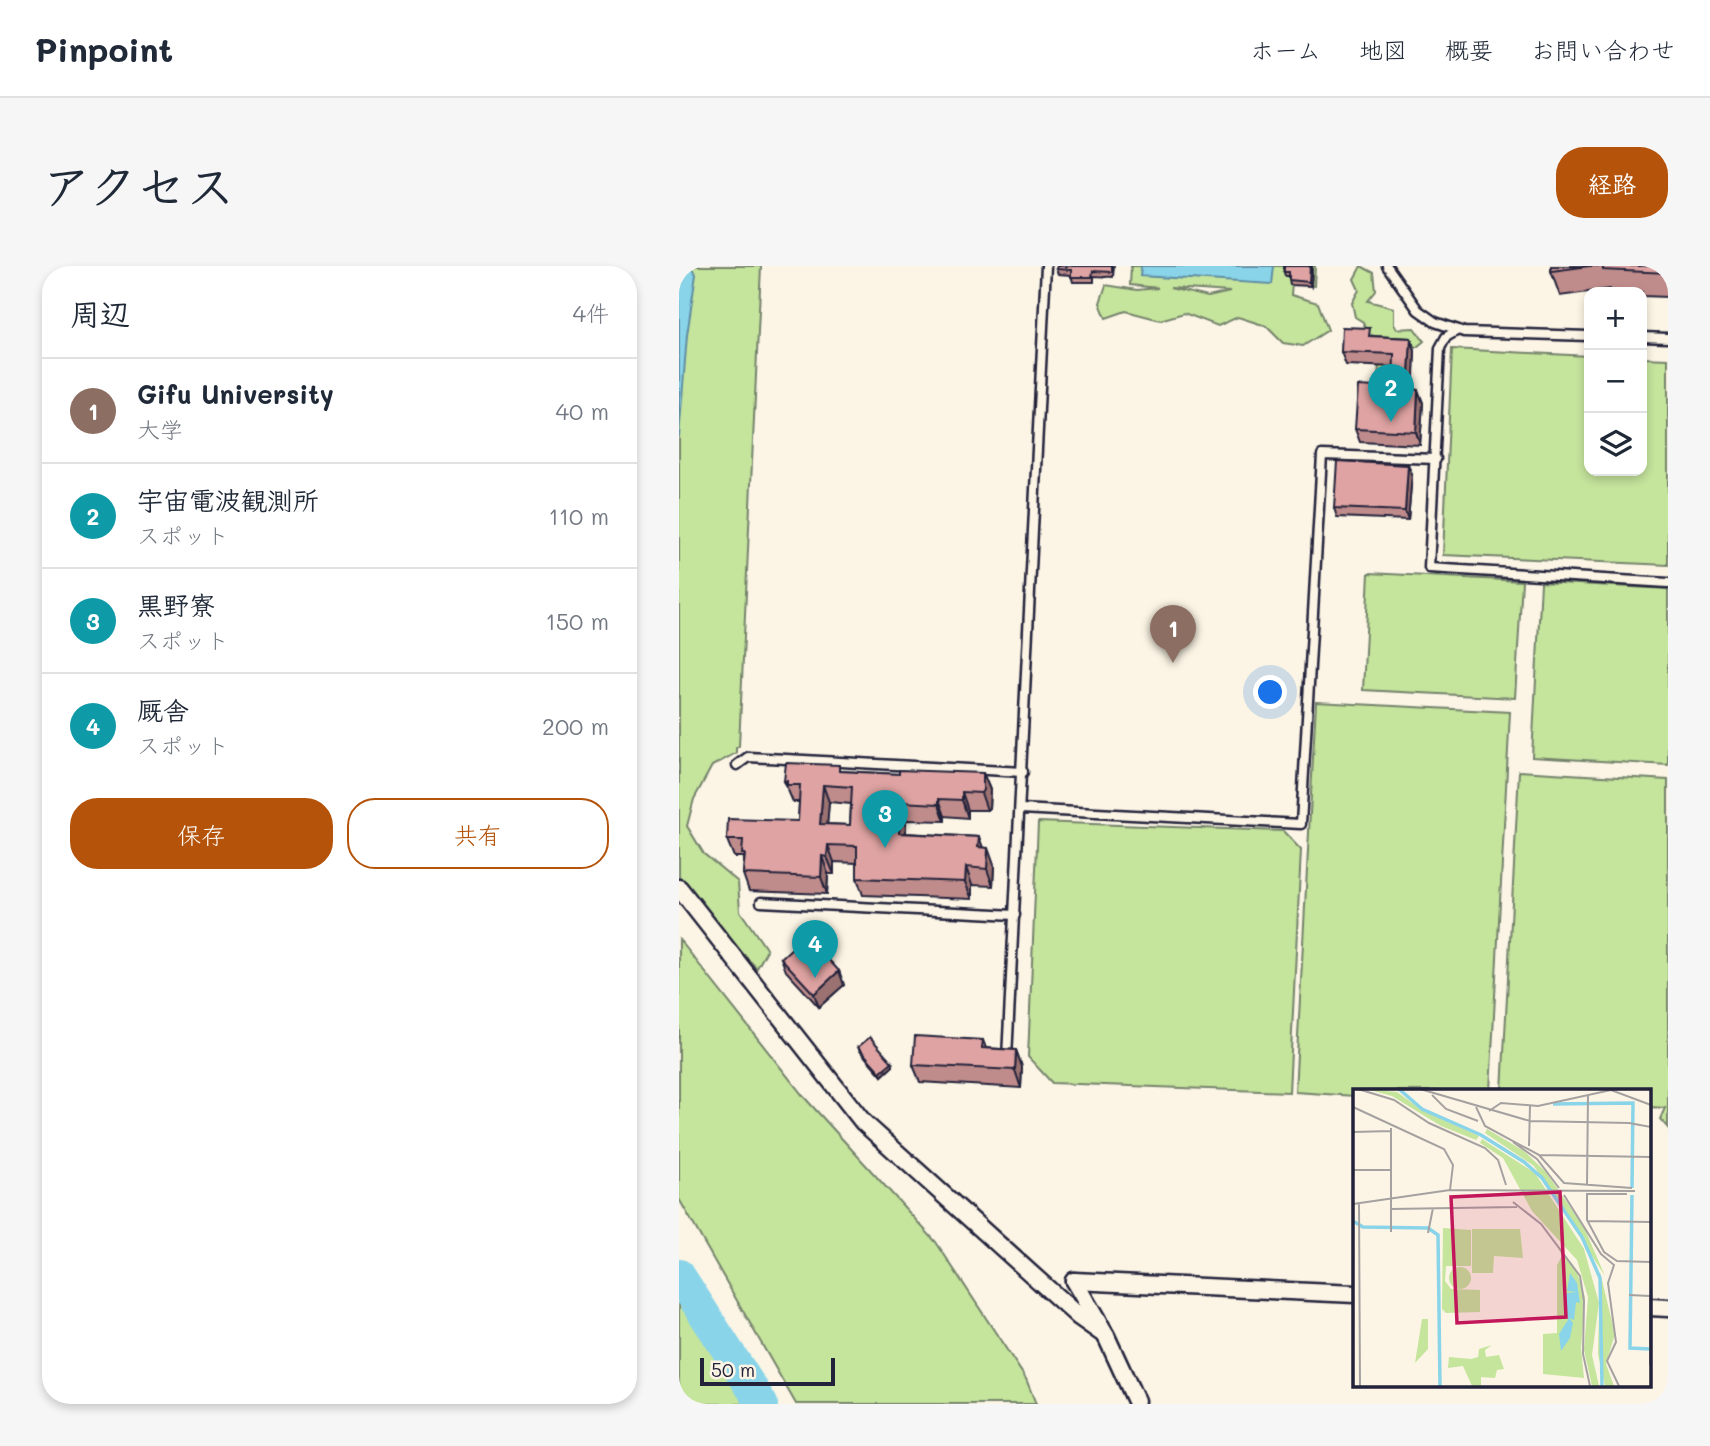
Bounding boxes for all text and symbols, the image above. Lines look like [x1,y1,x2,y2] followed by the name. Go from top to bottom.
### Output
[35,27,173,70] text: Pinpoint
[1250,34,1321,65] text: ホーム
[1359,34,1407,65] text: 地図
[1445,34,1493,65] text: 概要
[1531,34,1675,65] text: お問い合わせ
[1556,147,1668,218] button: 経路
[42,153,235,216] text: アクセス
[1584,287,1647,476] map controls
[1584,287,1647,350] button: +
[70,293,130,333] text: 周辺
[572,298,609,328] text: 4件
[1584,350,1647,413] button: −
[1368,364,1414,422] pin: 2
[137,377,334,411] text: Gifu University
[88,396,98,426] text: 1
[556,396,609,426] text: 40 m
[1584,413,1647,476] button: layers
[137,414,183,444] text: 大学
[137,483,319,517] text: 宇宙電波観測所
[87,501,99,531] text: 2
[549,501,609,531] text: 110 m
[137,520,229,550] text: スポット
[137,588,215,622] text: 黒野寮
[1150,605,1196,663] pin: 1
[86,606,100,636] text: 3
[545,606,609,636] text: 150 m
[137,625,229,655] text: スポット
[1253,675,1287,709] your location
[137,693,189,727] text: 厩舎
[86,711,100,741] text: 4
[542,711,609,741] text: 200 m
[137,730,229,760] text: スポット
[862,790,908,848] pin: 3
[70,798,333,869] button: 保存
[347,798,609,869] button: 共有
[792,920,838,978] pin: 4
[1353,1089,1651,1386] inset map
[700,1355,835,1387] scale bar
[711,1357,755,1382] text: 50 m

